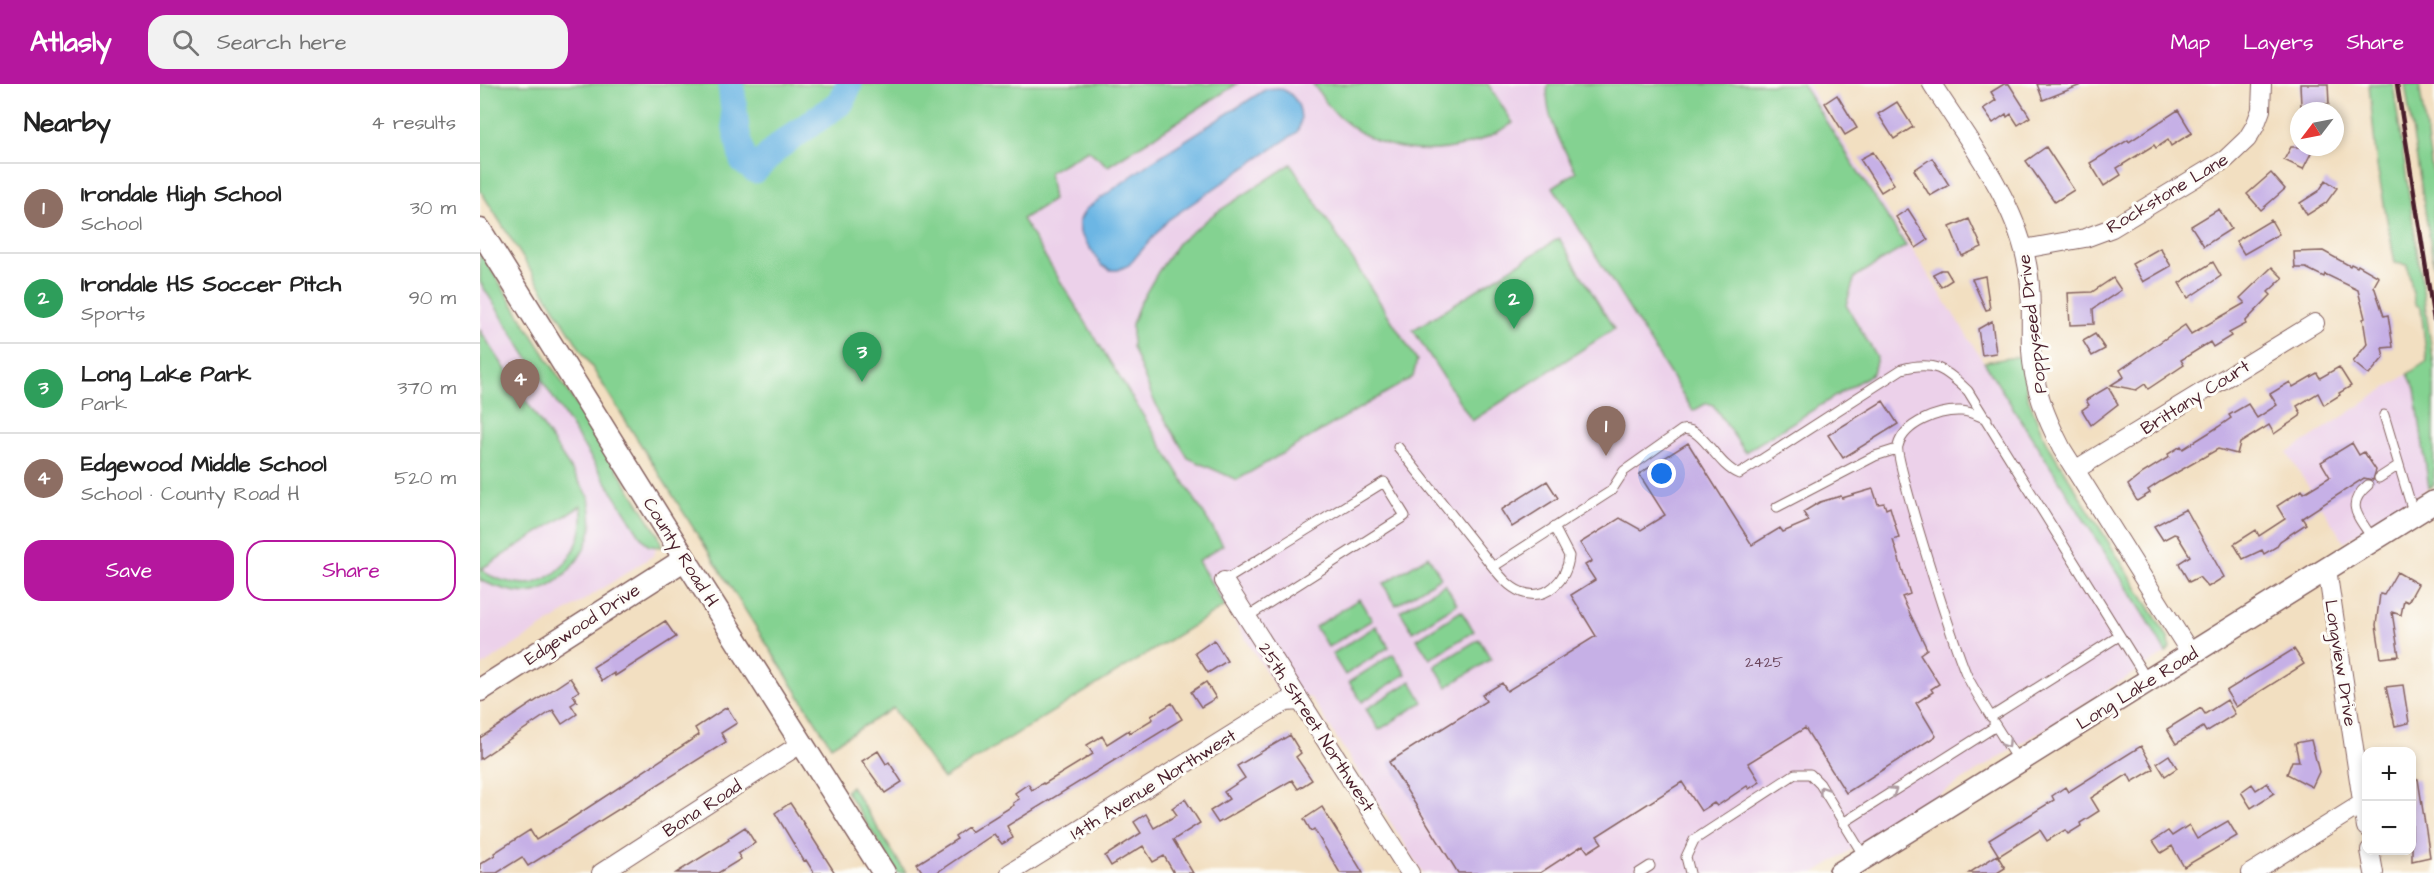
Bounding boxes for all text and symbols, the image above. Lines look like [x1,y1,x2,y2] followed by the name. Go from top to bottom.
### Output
[148,15,568,69] search box
[30,23,112,62] text: Atlasly
[169,26,202,59] icon: search
[217,27,347,58] text: Search here
[2170,28,2210,57] text: Map
[2243,28,2313,57] text: Layers
[2346,28,2404,57] text: Share
[2290,102,2344,156] north arrow
[24,105,111,141] text: Nearby
[371,109,456,137] text: 4 results
[2102,147,2233,240] street label: Rockstone Lane
[81,179,281,210] text: Irondale High School
[42,194,45,222] text: 1
[410,194,456,222] text: 30 m
[81,210,142,238] text: School
[2012,253,2054,395] street label: Poppyseed Drive
[81,269,341,300] text: Irondale HS Soccer Pitch
[1494,280,1534,329] pin: 2
[38,284,49,312] text: 2
[408,284,456,312] text: 90 m
[81,300,145,328] text: Sports
[842,332,881,382] pin: 3
[2136,353,2256,442] street label: Brittany Court
[81,359,251,390] text: Long Lake Park
[500,360,540,409] pin: 4
[38,374,49,402] text: 3
[397,374,456,402] text: 370 m
[81,390,127,418] text: Park
[1586,406,1626,456] pin: 1
[81,449,327,480] text: Edgewood Middle School
[1647,459,1676,488] your location
[37,464,50,492] text: 4
[394,464,456,492] text: 520 m
[81,480,300,508] text: School · County Road H
[636,493,724,612] street label: County Road H
[24,540,234,601] button: Save
[246,540,456,601] button: Share
[519,577,646,672] street label: Edgewood Drive
[2317,598,2363,729] street label: Longview Drive
[1252,638,1381,817] street label: 25th Street Northwest
[2072,641,2203,737] street label: Long Lake Road
[1745,652,1783,673] house number: 2425
[1065,723,1242,846] street label: 14th Avenue Northwest
[2000,737,2011,748] one-way arrow
[2362,747,2416,855] map controls
[2362,747,2416,801] button: +
[658,774,747,843] street label: Bona Road
[1819,786,1831,796] one-way arrow
[1887,787,1897,799] one-way arrow
[2362,801,2416,855] button: −

